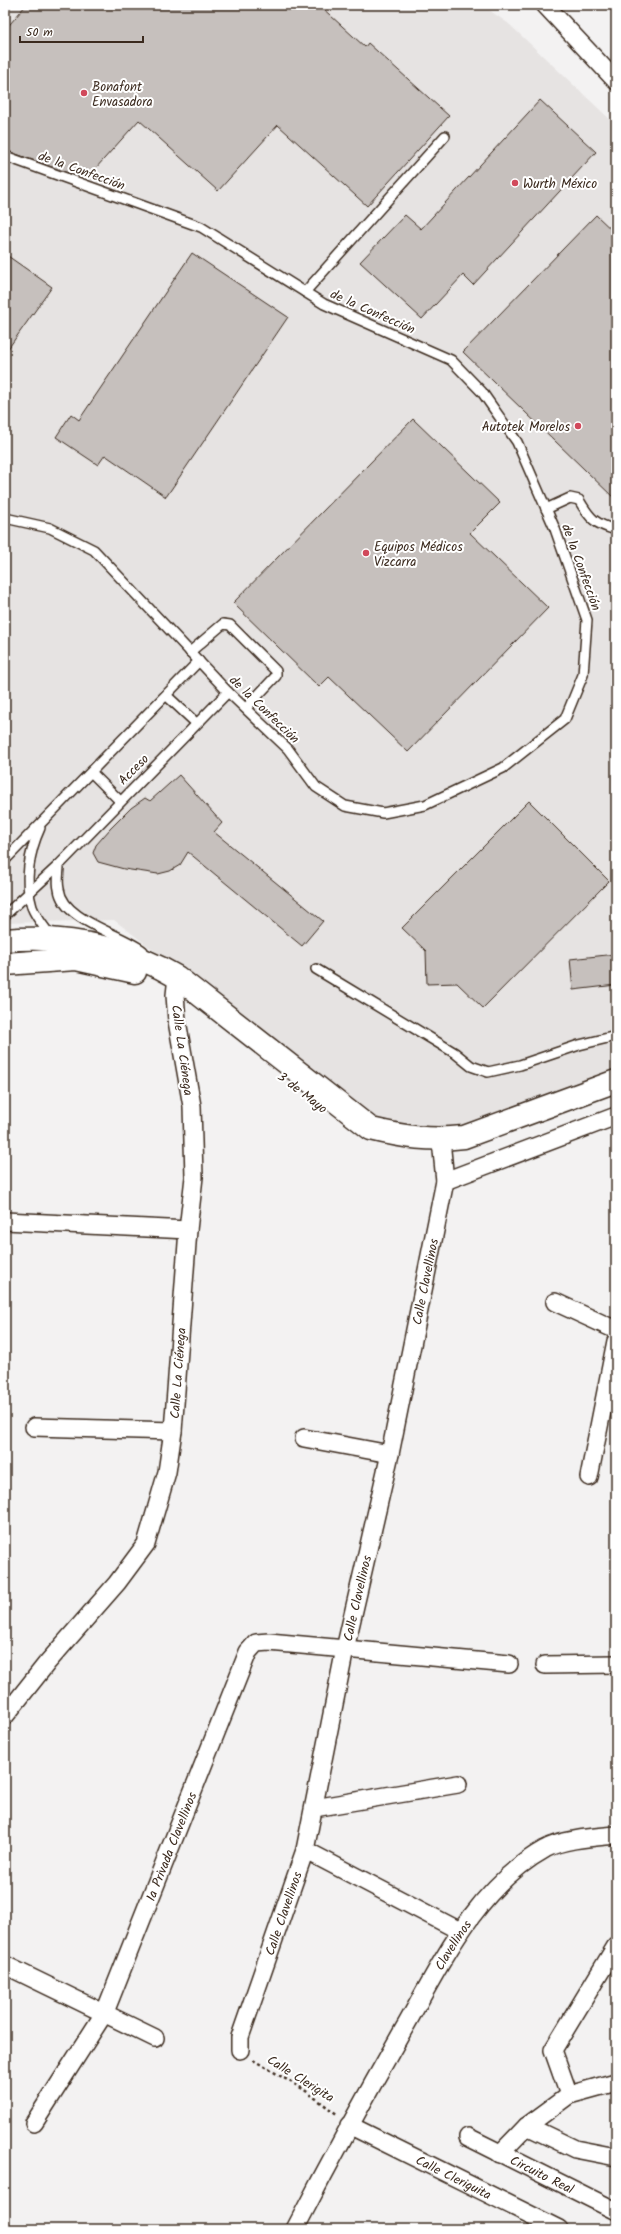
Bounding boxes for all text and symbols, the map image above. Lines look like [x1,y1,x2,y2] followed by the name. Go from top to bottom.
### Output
[20,18,143,44] scale bar
[26,23,53,42] text: 50 m
[92,77,153,113] place label: Bonafont Envasadora
[79,88,89,98] marker: Bonafont Envasadora
[35,146,128,197] street label: de la Confección
[523,174,597,195] place label: Wurth México
[510,178,520,188] marker: Wurth México
[327,284,418,340] street label: de la Confección
[482,417,570,438] place label: Autotek Morelos
[573,421,583,431] marker: Autotek Morelos
[555,521,606,614] street label: de la Confección
[374,537,463,573] place label: Equipos Médicos Vizcarra
[361,548,371,558] marker: Equipos Médicos Vizcarra
[224,671,304,749] street label: de la Confección
[114,750,155,790] street label: Acceso
[165,1004,198,1097] street label: Calle La Ciénega
[273,1067,332,1120] street label: 3 de Mayo
[407,1236,445,1327] street label: Calle Clavellinos
[165,1327,193,1420] street label: Calle La Ciénega
[338,1553,378,1644] street label: Calle Clavellinos
[141,1789,203,1905] street label: 1a Privada Clavellinos
[260,1868,309,1959] street label: Calle Clavellinos
[430,1916,478,1975] street label: Clavellinos
[262,2050,338,2108] street label: Calle Clerigita
[412,2151,495,2206] street label: Calle Cleriguita
[506,2151,577,2200] street label: Circuito Real

